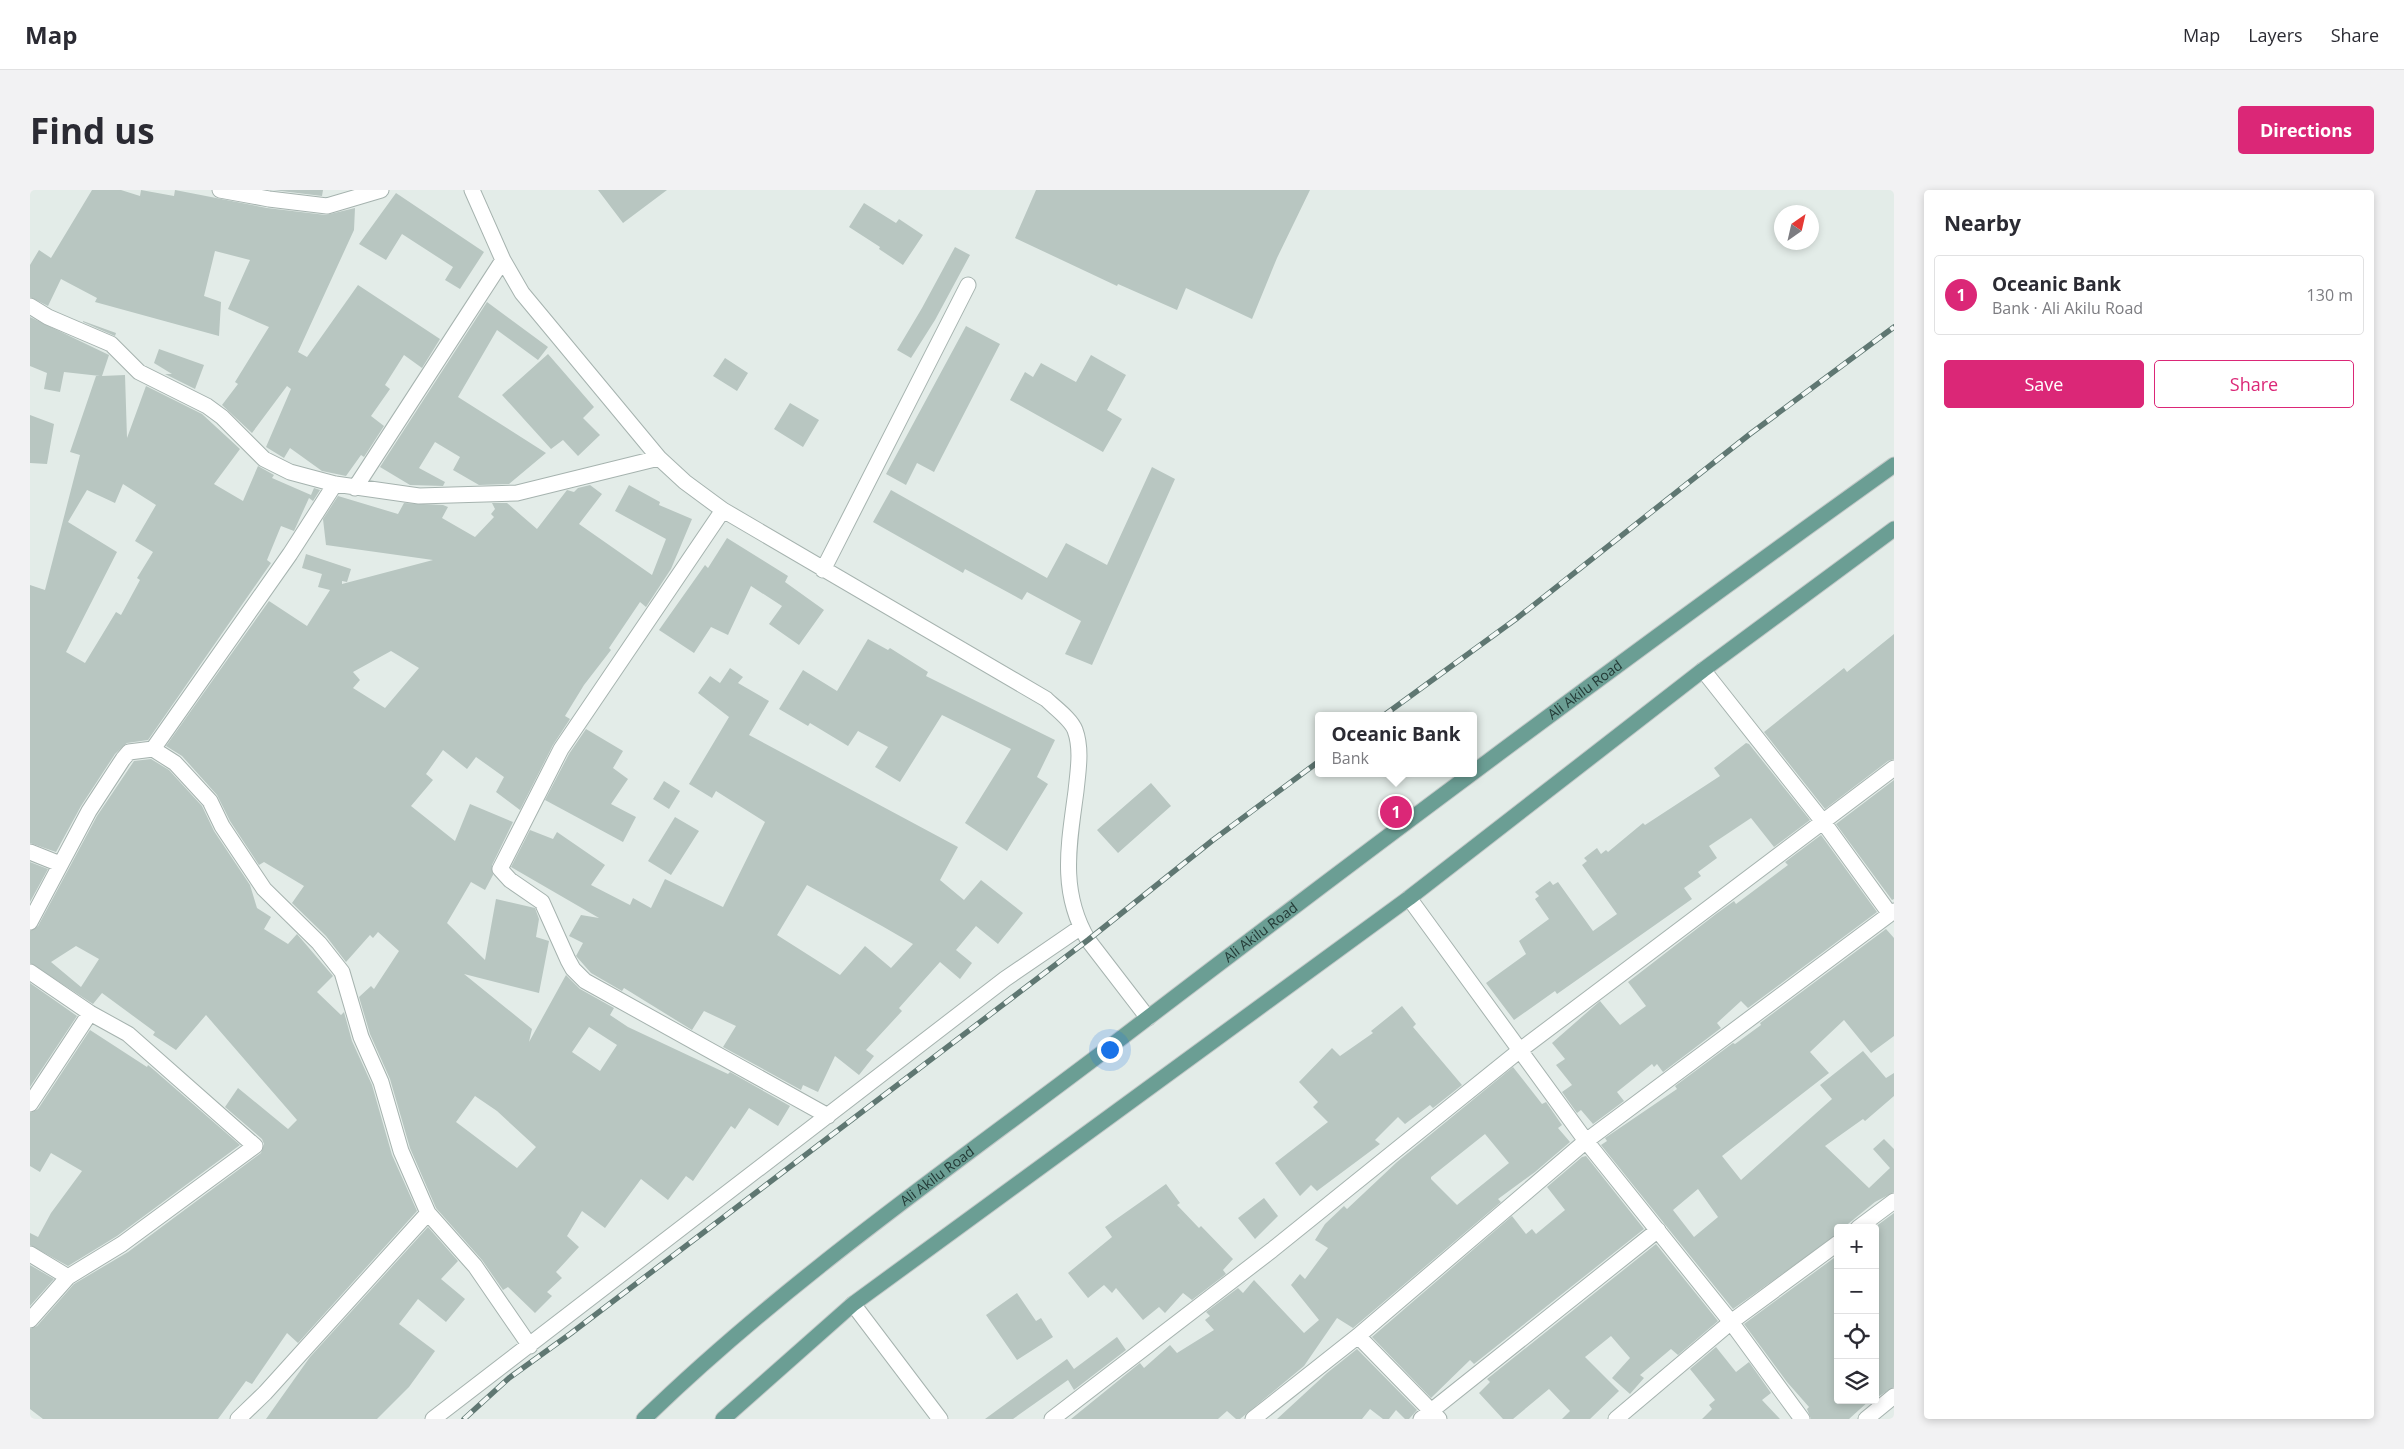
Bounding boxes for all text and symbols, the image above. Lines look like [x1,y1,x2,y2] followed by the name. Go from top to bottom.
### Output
[25,18,77,51] text: Map
[2183,23,2220,47] text: Map
[2248,23,2303,47] text: Layers
[2331,23,2379,47] text: Share
[2238,106,2374,154] button: Directions
[30,107,155,154] text: Find us
[1774,205,1819,250] north arrow
[1944,209,2021,237] text: Nearby
[1992,271,2121,297] text: Oceanic Bank
[1956,284,1966,306] text: 1
[2307,284,2353,306] text: 130 m
[1992,297,2143,319] text: Bank · Ali Akilu Road
[1944,360,2144,408] button: Save
[2154,360,2354,408] button: Share
[1543,655,1626,723] street label: Ali Akilu Road
[1315,712,1477,777] popup
[1331,721,1461,747] text: Oceanic Bank
[1331,747,1369,769] text: Bank
[1380,793,1412,831] pin: 1
[1219,898,1301,966] street label: Ali Akilu Road
[1097,1037,1123,1063] your location
[896,1141,978,1210] street label: Ali Akilu Road
[1834,1224,1879,1404] map controls
[1834,1224,1879,1269] button: +
[1834,1269,1879,1314] button: −
[1834,1314,1879,1359] button: locate
[1834,1359,1879,1404] button: layers

